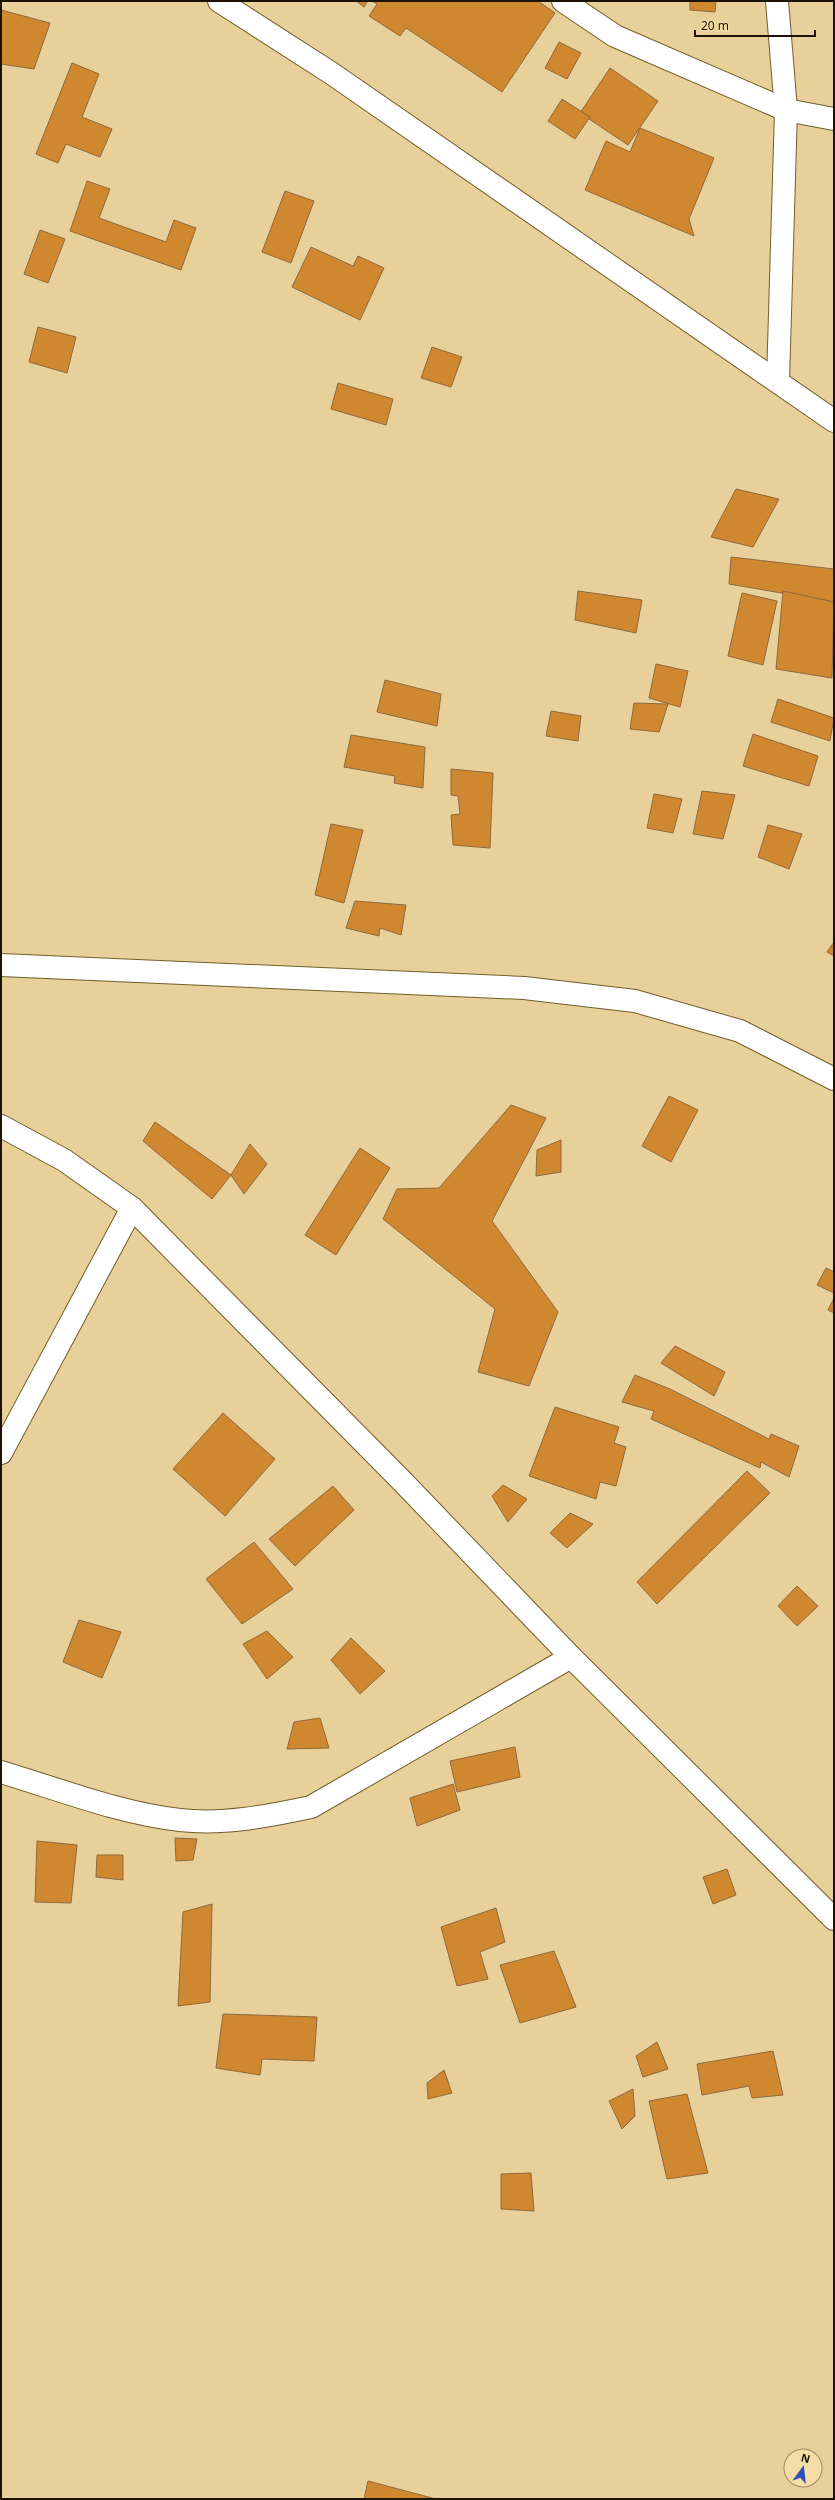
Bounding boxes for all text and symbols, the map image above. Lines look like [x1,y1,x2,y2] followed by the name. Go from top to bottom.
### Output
[695,12,815,38] scale bar
[701,17,729,34] text: 20 m
[783,2448,823,2488] north arrow
[799,2449,812,2466] text: N

